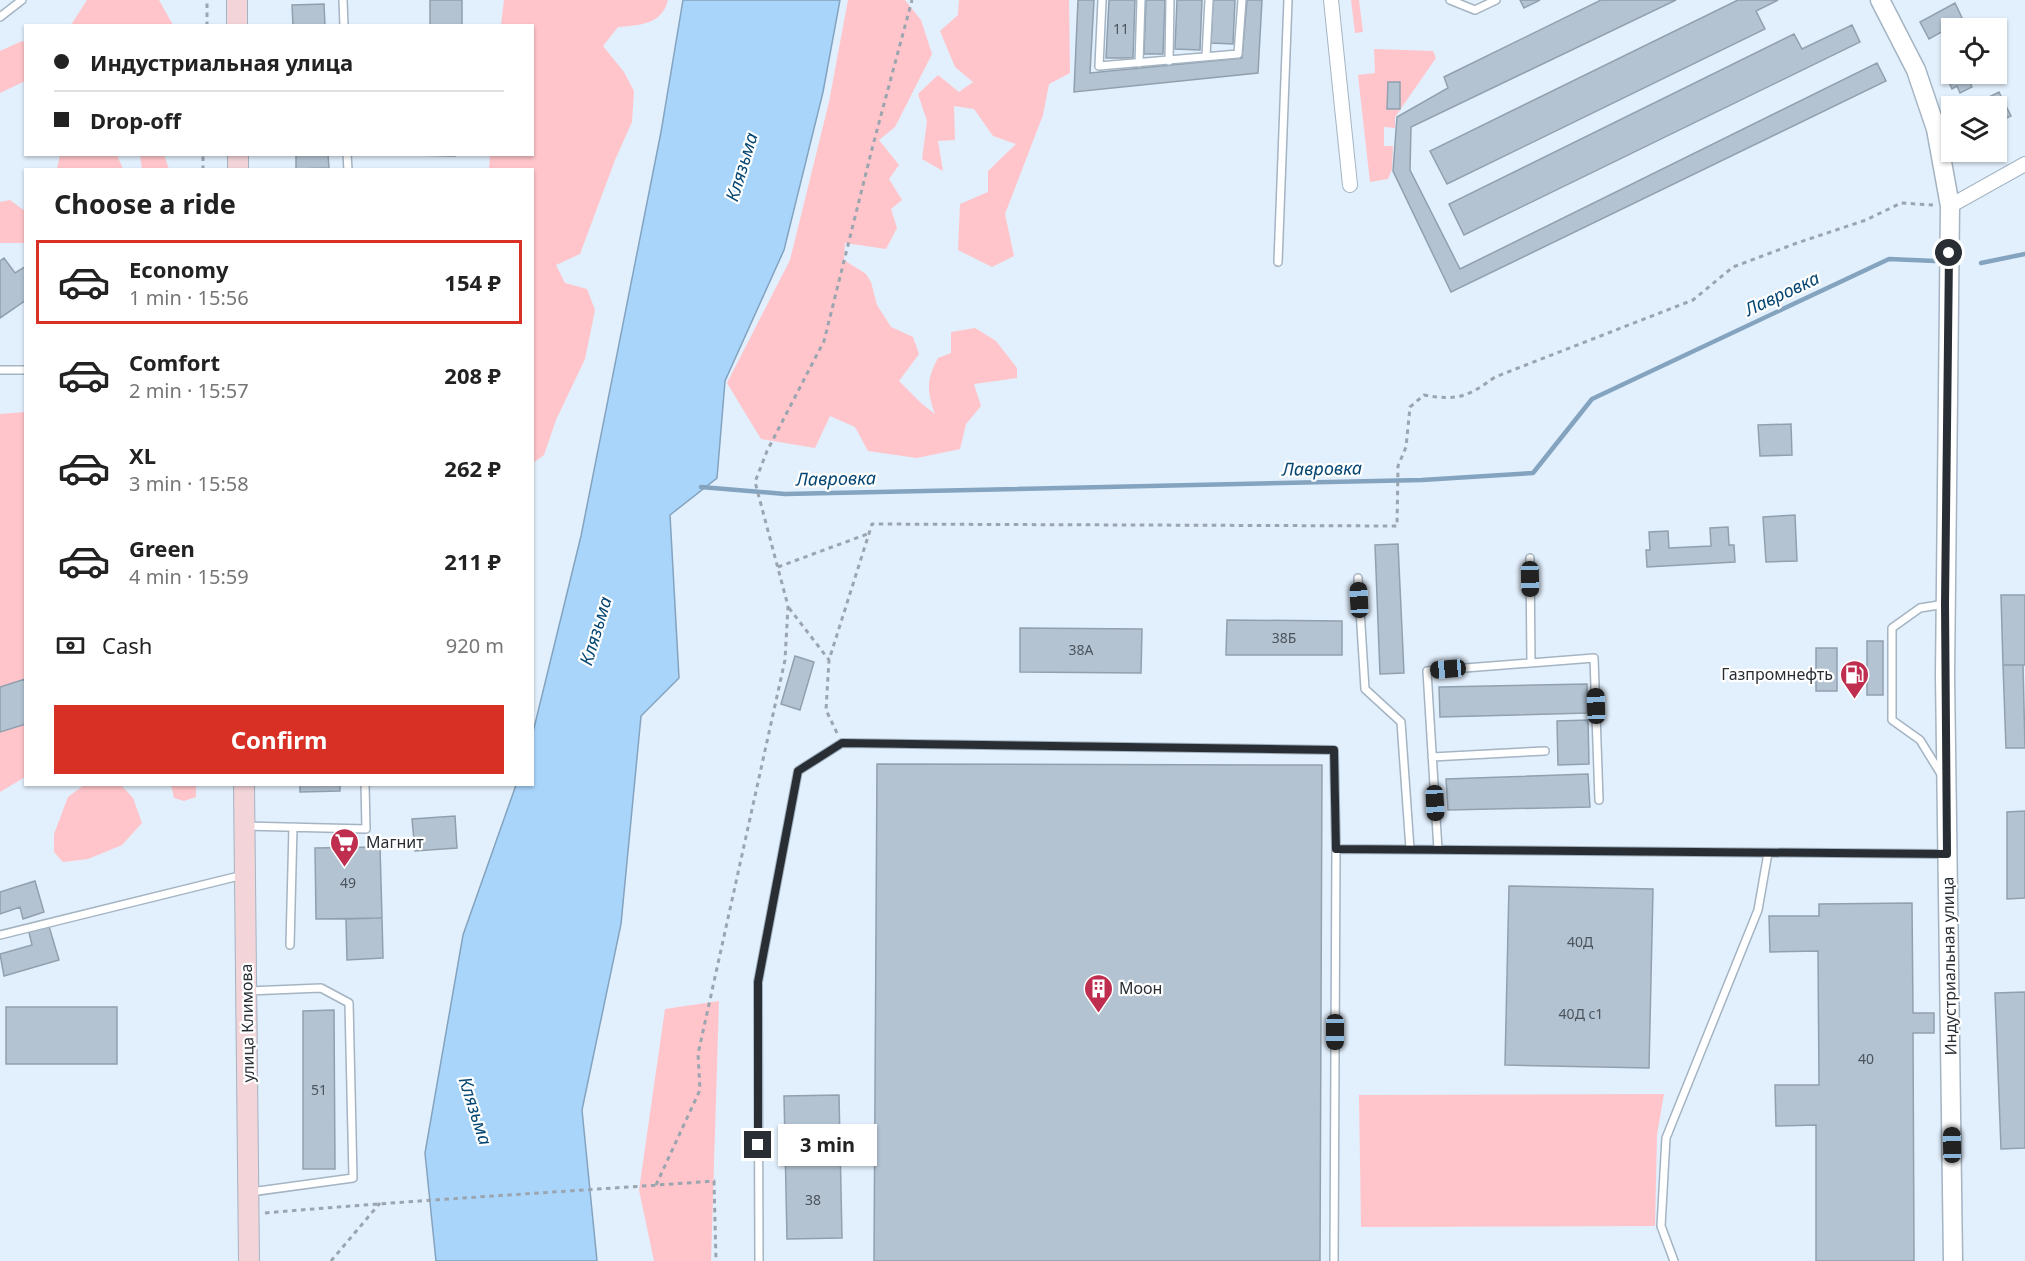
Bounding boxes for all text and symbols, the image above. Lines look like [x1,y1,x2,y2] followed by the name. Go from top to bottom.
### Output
[1941,18,2007,162] map controls
[1941,18,2007,84] button: locate
[1113,19,1129,38] house number: 11
[90,47,353,77] text: Индустриальная улица
[1941,96,2007,162] button: layers
[90,105,181,135] text: Drop-off
[719,130,763,204] water label: Клязьма
[54,185,236,222] text: Choose a ride
[1935,239,1962,266] route start
[129,254,228,284] text: Economy
[57,255,111,309] icon: car
[1739,265,1823,321] water label: Лавровка
[444,267,501,297] text: 154 ₽
[129,284,249,311] text: 1 min · 15:56
[129,347,220,377] text: Comfort
[57,348,111,402] icon: car
[444,360,501,390] text: 208 ₽
[129,377,249,404] text: 2 min · 15:57
[129,440,156,470] text: XL
[57,441,111,495] icon: car
[444,453,501,483] text: 262 ₽
[1281,455,1362,481] water label: Лавровка
[795,465,876,491] water label: Лавровка
[129,470,249,497] text: 3 min · 15:58
[129,533,195,563] text: Green
[57,534,111,588] icon: car
[444,546,501,576] text: 211 ₽
[1521,561,1539,597] car
[129,563,249,590] text: 4 min · 15:59
[1349,582,1369,618] car
[573,594,617,668] water label: Клязьма
[1272,628,1296,647] house number: 38Б
[54,629,87,662] icon: cash
[102,630,152,660] text: Cash
[446,632,504,659] text: 920 m
[1069,640,1094,659] house number: 38А
[1429,658,1467,680] car
[1838,658,1870,700] fuel station icon: Газпромнефть
[1721,663,1833,685] place label: Газпромнефть
[1586,688,1606,724] car
[54,705,504,774] button: Confirm
[1425,785,1445,821] car
[329,826,361,868] supermarket icon: Магнит
[366,831,424,853] place label: Магнит
[340,873,356,892] house number: 49
[1936,876,1962,1056] street label: Индустриальная улица
[1567,932,1594,951] house number: 40Д
[235,964,259,1082] street label: улица Климова
[1082,972,1114,1014] building icon: Моон
[1119,977,1162,999] place label: Моон
[1559,1004,1603,1023] house number: 40Д с1
[1326,1014,1344,1050] car
[1858,1049,1874,1068] house number: 40
[454,1074,498,1148] water label: Клязьма
[311,1080,327,1099] house number: 51
[779,1124,878,1166] callout: 3 min
[1943,1127,1961,1163] car
[744,1131,771,1158] route end
[800,1131,855,1158] text: 3 min
[805,1190,821,1209] house number: 38

